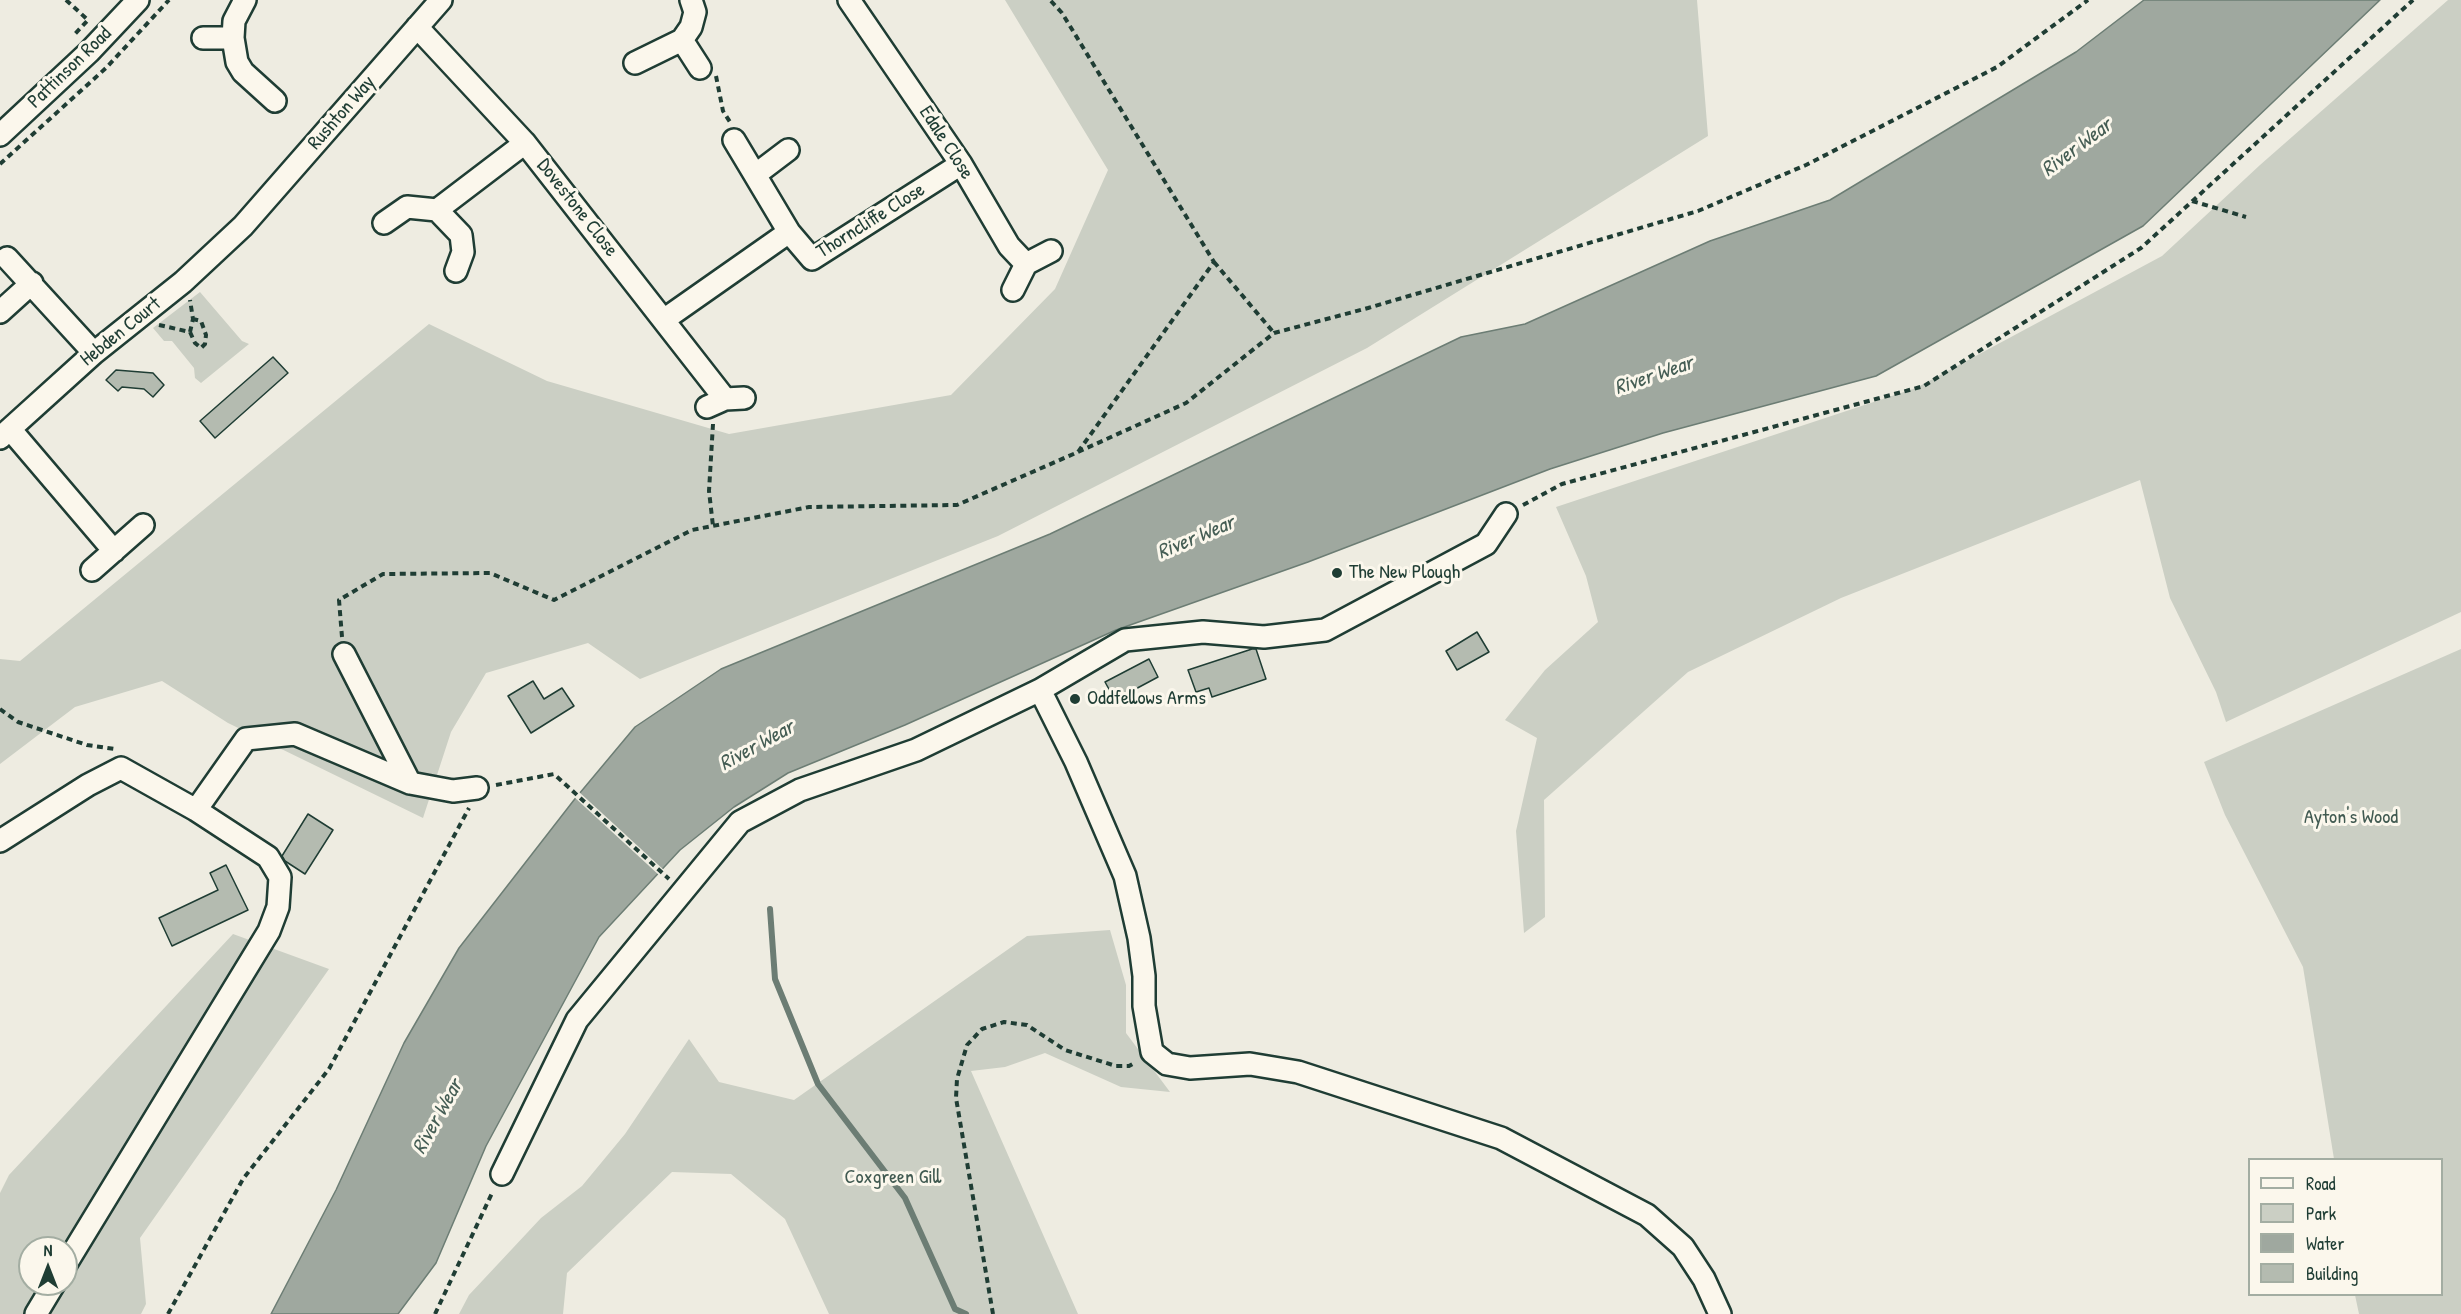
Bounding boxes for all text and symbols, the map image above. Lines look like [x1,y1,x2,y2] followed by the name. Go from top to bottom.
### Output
[23,22,117,114] street label: Pattinson Road
[303,71,381,155] street label: Rushton Way
[914,102,978,184] street label: Edale Close
[2037,113,2117,183] water label: River Wear
[531,154,623,262] street label: Dovestone Close
[812,178,930,264] street label: Thorncliffe Close
[76,292,166,372] street label: Hebden Court
[1611,351,1697,401] water label: River Wear
[1154,510,1238,566] water label: River Wear
[1349,561,1460,585] place label: The New Plough
[1330,566,1344,580] marker: The New Plough
[1087,687,1206,711] place label: Oddfellows Arms
[1068,692,1082,706] marker: Oddfellows Arms
[715,715,799,777] water label: River Wear
[2304,806,2398,830] park label: Ayton's Wood
[407,1075,469,1159] water label: River Wear
[2248,1158,2443,1296] legend
[845,1166,941,1190] park label: Coxgreen Gill
[2306,1171,2336,1196] text: Road
[2306,1201,2336,1226] text: Park
[2306,1231,2344,1256] text: Water
[18,1236,78,1296] north arrow
[44,1239,52,1261] text: N
[2306,1261,2358,1286] text: Building

